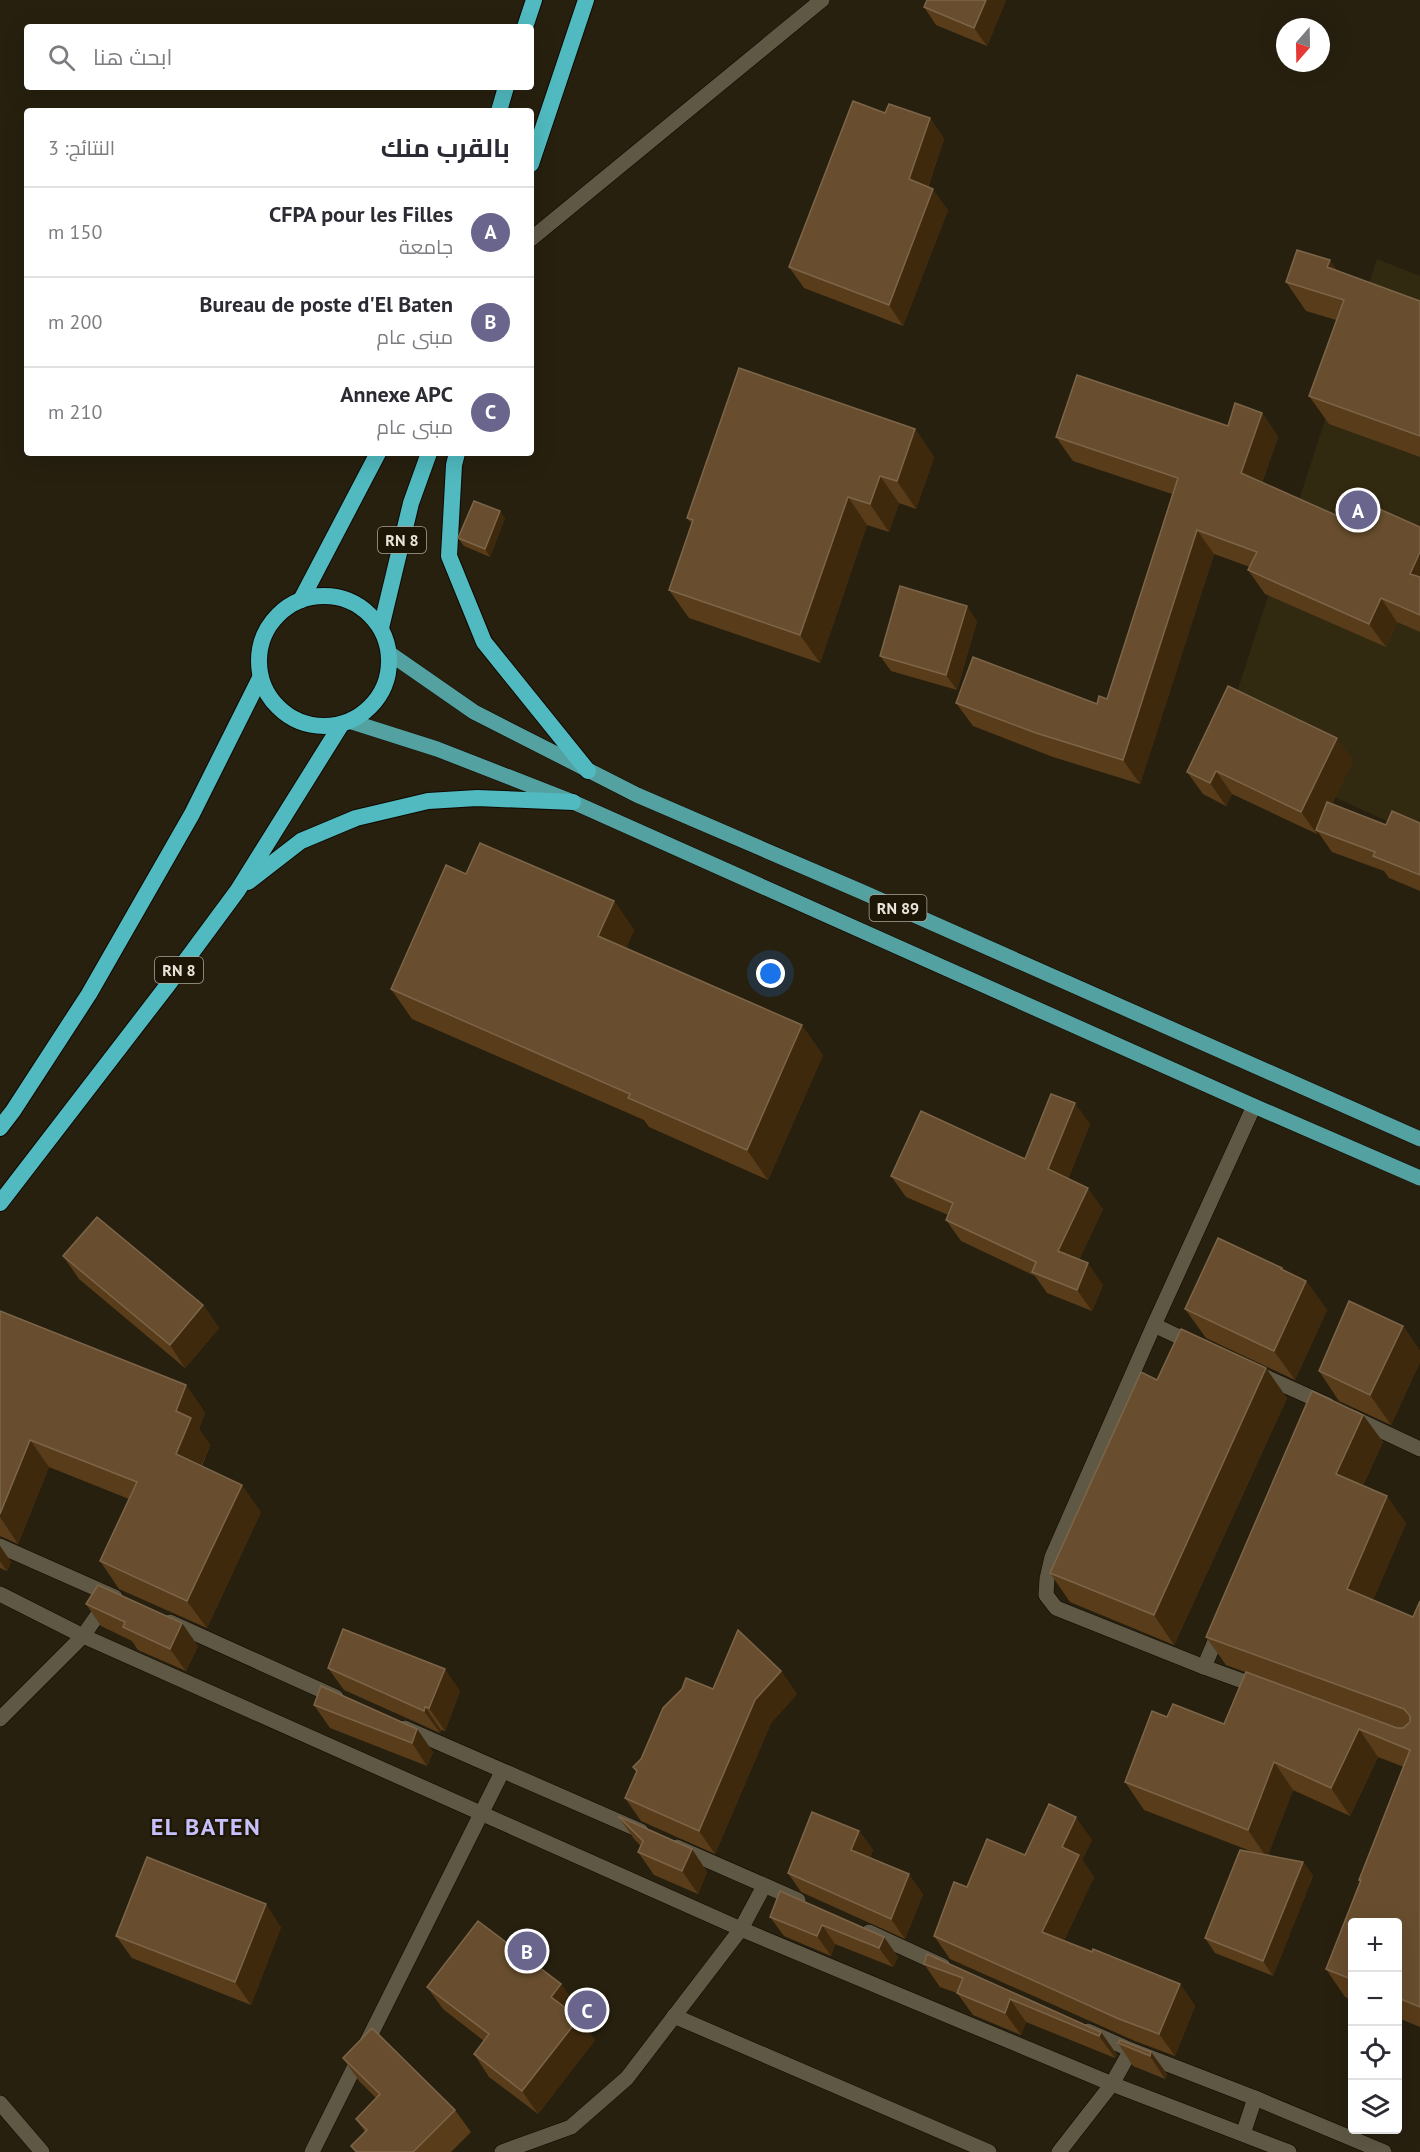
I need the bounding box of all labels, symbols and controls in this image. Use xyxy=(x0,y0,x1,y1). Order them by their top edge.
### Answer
north arrow xyxy=(1276,18,1330,72)
search box xyxy=(24,24,534,90)
icon: search xyxy=(45,41,78,74)
text: ابحث هنا xyxy=(93,43,172,71)
text: بالقرب منك xyxy=(381,131,510,164)
text: النتائج: 3 xyxy=(48,135,115,161)
text: CFPA pour les Filles xyxy=(269,200,453,228)
text: 150 m xyxy=(48,219,102,245)
text: A xyxy=(484,219,497,245)
text: جامعة xyxy=(399,234,453,260)
text: Bureau de poste d'El Baten xyxy=(199,290,453,318)
text: 200 m xyxy=(48,309,102,335)
text: B xyxy=(485,309,496,335)
text: مبنى عام xyxy=(376,324,453,350)
text: Annexe APC xyxy=(340,380,453,408)
text: 210 m xyxy=(48,399,102,425)
text: C xyxy=(485,399,496,425)
text: مبنى عام xyxy=(376,414,453,440)
pin: A xyxy=(1338,488,1378,532)
road number: RN 8 xyxy=(378,527,426,553)
road number: RN 89 xyxy=(870,895,926,921)
road number: RN 8 xyxy=(155,957,203,983)
your location xyxy=(756,959,785,988)
district label: EL BATEN xyxy=(151,1811,261,1842)
map controls xyxy=(1348,1918,1402,2134)
button: + xyxy=(1348,1918,1402,1972)
pin: B xyxy=(508,1928,546,1974)
button: − xyxy=(1348,1972,1402,2026)
pin: C xyxy=(568,1988,606,2032)
button: locate xyxy=(1348,2026,1402,2080)
button: layers xyxy=(1348,2080,1402,2134)

